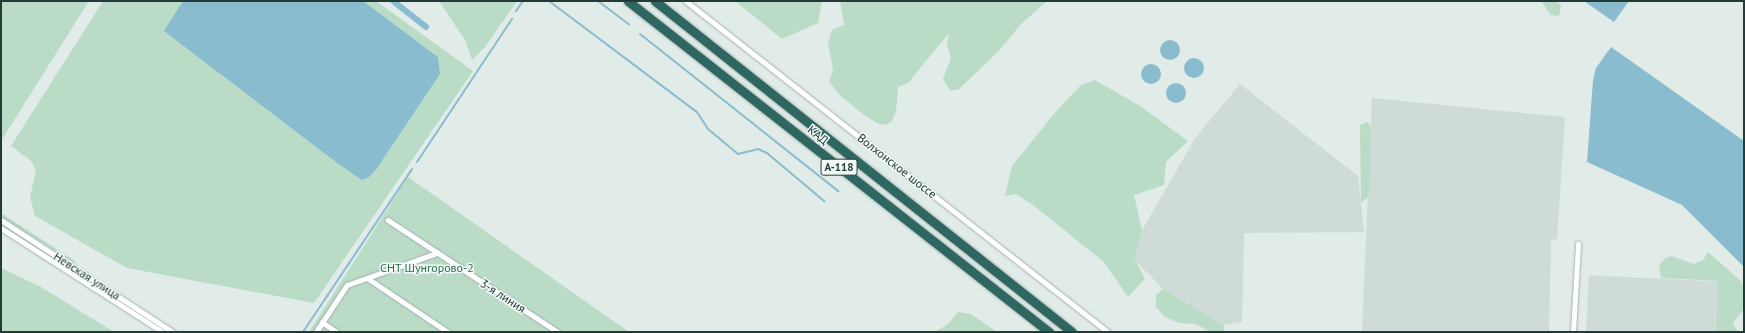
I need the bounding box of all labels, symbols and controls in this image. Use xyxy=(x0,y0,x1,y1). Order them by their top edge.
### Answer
street label: КАД xyxy=(805,122,831,148)
street label: Волхонское шоссе xyxy=(855,131,939,201)
road number: А-118 xyxy=(820,158,858,176)
street label: Невская улица xyxy=(51,249,123,303)
park label: СНТ Шунгорово-2 xyxy=(380,261,474,275)
street label: 3-я линия xyxy=(478,276,528,316)

